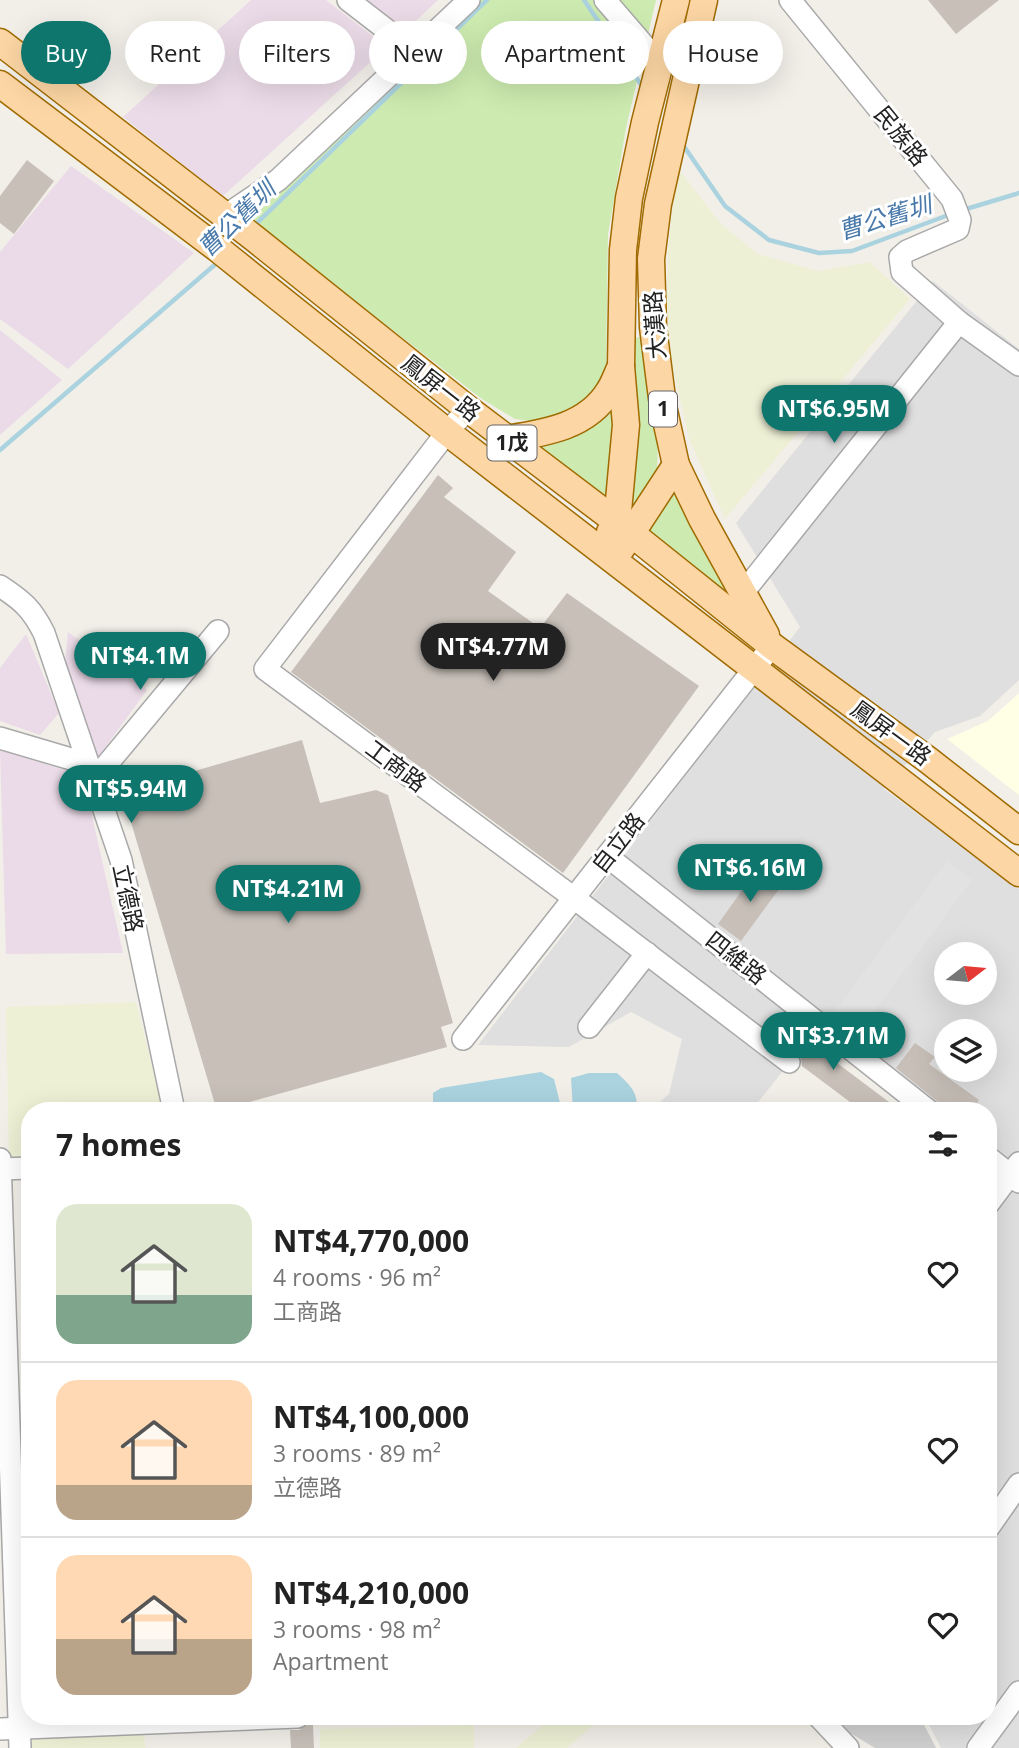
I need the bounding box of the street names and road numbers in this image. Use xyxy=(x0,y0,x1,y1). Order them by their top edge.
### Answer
street label: 民族路 xyxy=(868,98,936,172)
street label: 大漢路 xyxy=(636,290,672,361)
street label: 鳳屏一路 xyxy=(396,346,488,428)
road number: 1 xyxy=(649,392,677,426)
road number: 1戊 xyxy=(488,426,536,460)
street label: 鳳屏一路 xyxy=(845,692,938,772)
street label: 工商路 xyxy=(359,732,434,799)
street label: 自立路 xyxy=(583,805,651,879)
street label: 立德路 xyxy=(106,861,152,935)
street label: 四維路 xyxy=(700,923,774,991)

